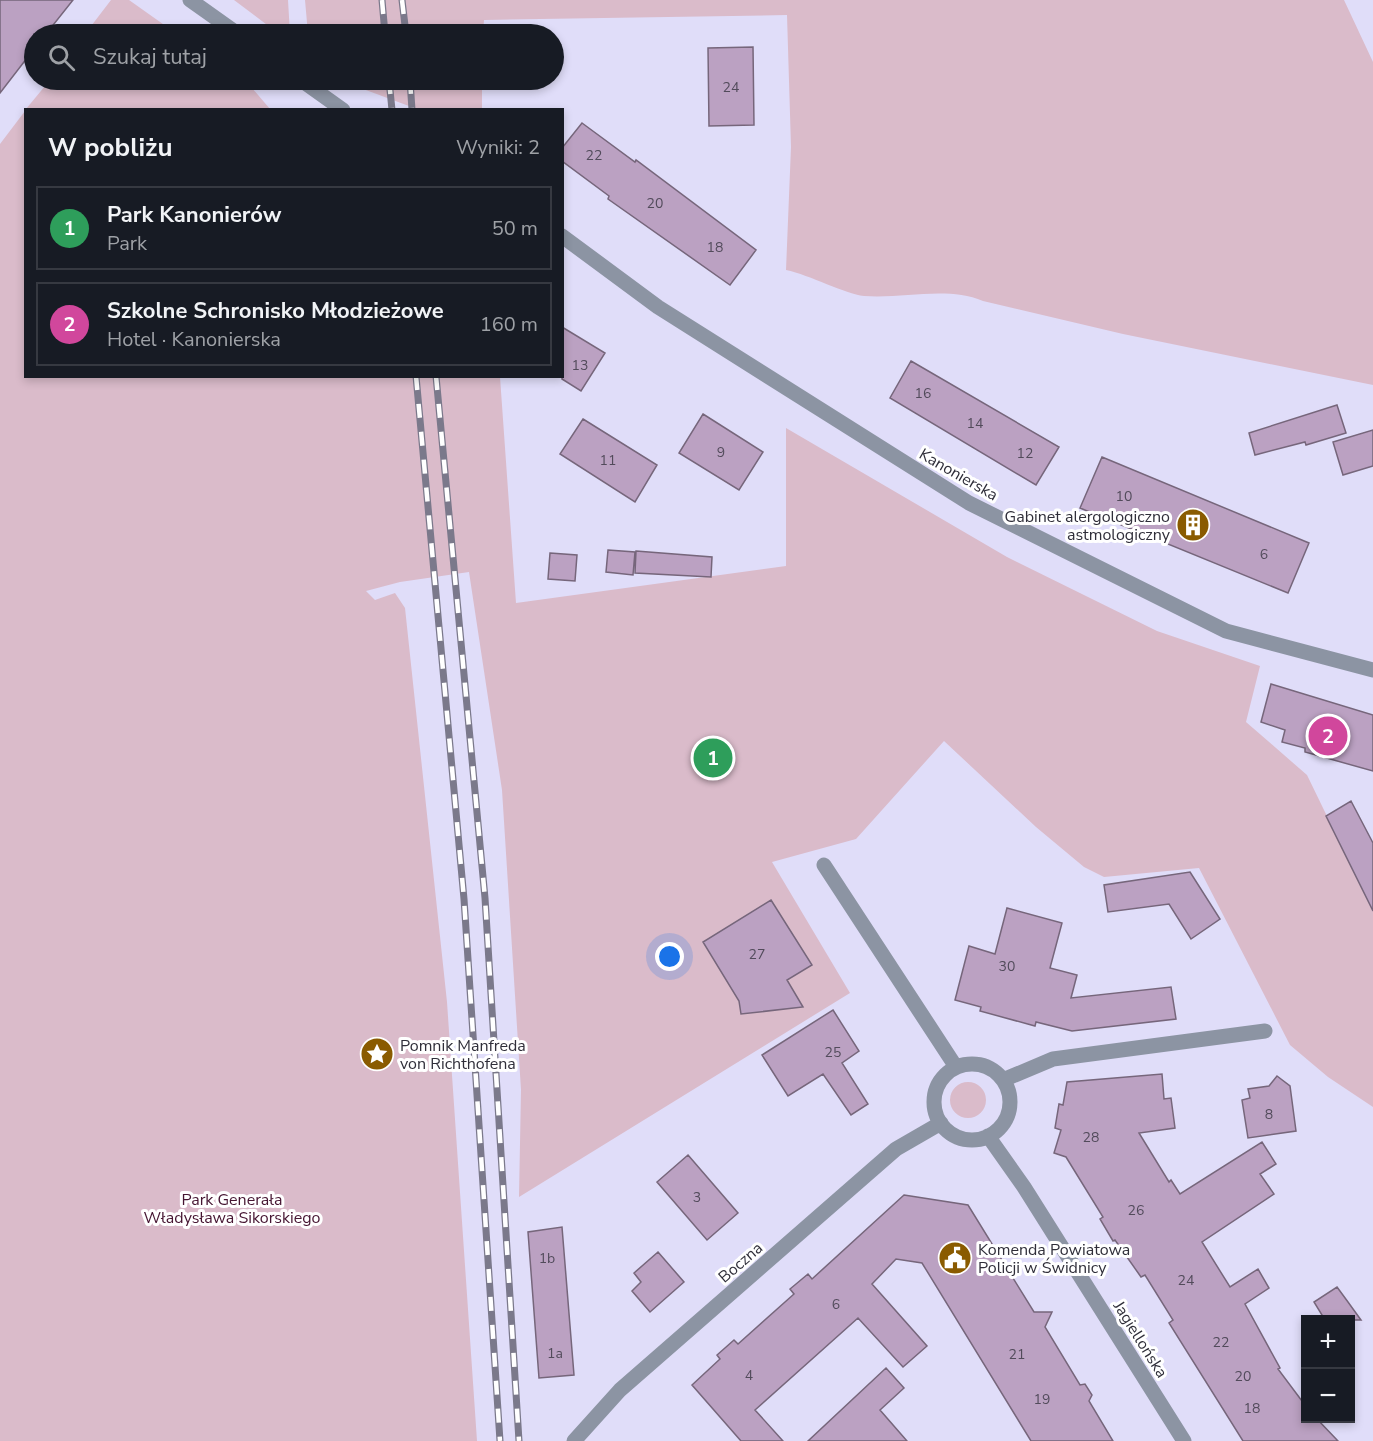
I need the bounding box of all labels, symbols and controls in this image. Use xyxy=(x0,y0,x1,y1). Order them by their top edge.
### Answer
search box xyxy=(24,24,564,90)
icon: search xyxy=(45,41,78,74)
text: Szukaj tutaj xyxy=(93,42,207,72)
house number: 24 xyxy=(723,78,739,97)
text: W pobliżu xyxy=(48,130,172,165)
text: Wyniki: 2 xyxy=(456,134,540,161)
house number: 22 xyxy=(586,146,602,165)
house number: 20 xyxy=(647,194,663,213)
text: Park Kanonierów xyxy=(107,200,281,230)
text: 1 xyxy=(64,215,76,242)
text: 50 m xyxy=(492,215,538,242)
text: Park xyxy=(107,230,147,257)
house number: 18 xyxy=(707,238,723,257)
text: Szkolne Schronisko Młodzieżowe xyxy=(107,296,444,326)
text: 2 xyxy=(64,311,76,338)
text: 160 m xyxy=(480,311,538,338)
text: Hotel · Kanonierska xyxy=(107,326,281,353)
house number: 13 xyxy=(572,356,588,375)
house number: 16 xyxy=(915,384,931,403)
house number: 14 xyxy=(967,414,983,433)
house number: 9 xyxy=(717,443,725,462)
street label: Kanonierska xyxy=(915,443,1002,506)
house number: 12 xyxy=(1017,444,1033,463)
house number: 11 xyxy=(600,451,616,470)
house number: 10 xyxy=(1116,487,1132,506)
place label: Gabinet alergologiczno astmologiczny xyxy=(1005,506,1171,546)
building icon: Gabinet alergologiczno astmologiczny xyxy=(1175,507,1211,543)
house number: 6 xyxy=(1260,545,1268,564)
pin: 2 xyxy=(1308,714,1348,758)
pin: 1 xyxy=(694,736,732,780)
your location xyxy=(655,942,684,971)
house number: 27 xyxy=(749,945,765,964)
house number: 30 xyxy=(999,957,1015,976)
place label: Pomnik Manfreda von Richthofena xyxy=(400,1035,526,1075)
place icon: Pomnik Manfreda von Richthofena xyxy=(359,1036,395,1072)
house number: 25 xyxy=(825,1043,841,1062)
house number: 8 xyxy=(1265,1105,1273,1124)
house number: 28 xyxy=(1083,1128,1099,1147)
house number: 3 xyxy=(693,1188,701,1207)
park label: Park Generała Władysława Sikorskiego xyxy=(143,1189,321,1229)
house number: 26 xyxy=(1128,1201,1144,1220)
street label: Boczna xyxy=(714,1237,768,1288)
place label: Komenda Powiatowa Policji w Świdnicy xyxy=(978,1239,1130,1279)
public building icon: Komenda Powiatowa Policji w Świdnicy xyxy=(937,1240,973,1276)
house number: 1b xyxy=(539,1249,555,1268)
house number: 24 xyxy=(1178,1271,1194,1290)
house number: 6 xyxy=(832,1295,840,1314)
street label: Jagiellońska xyxy=(1107,1296,1172,1382)
map controls xyxy=(1301,1315,1355,1423)
button: + xyxy=(1301,1315,1355,1369)
house number: 22 xyxy=(1213,1333,1229,1352)
house number: 1a xyxy=(547,1344,563,1363)
house number: 21 xyxy=(1009,1345,1025,1364)
house number: 4 xyxy=(745,1366,753,1385)
house number: 20 xyxy=(1235,1367,1251,1386)
button: − xyxy=(1301,1369,1355,1423)
house number: 19 xyxy=(1034,1390,1050,1409)
house number: 18 xyxy=(1244,1399,1260,1418)

